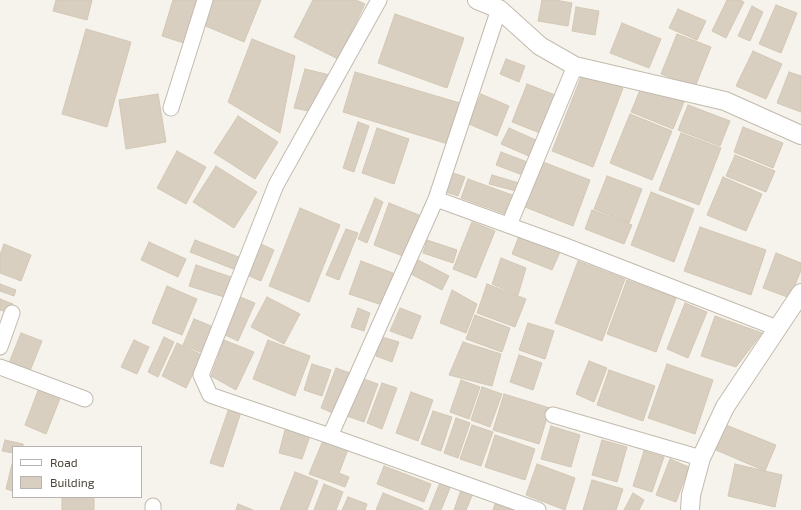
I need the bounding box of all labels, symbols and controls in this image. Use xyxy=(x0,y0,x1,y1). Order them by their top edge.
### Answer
legend xyxy=(12,446,142,498)
text: Road xyxy=(50,455,78,469)
text: Building xyxy=(50,475,94,489)

